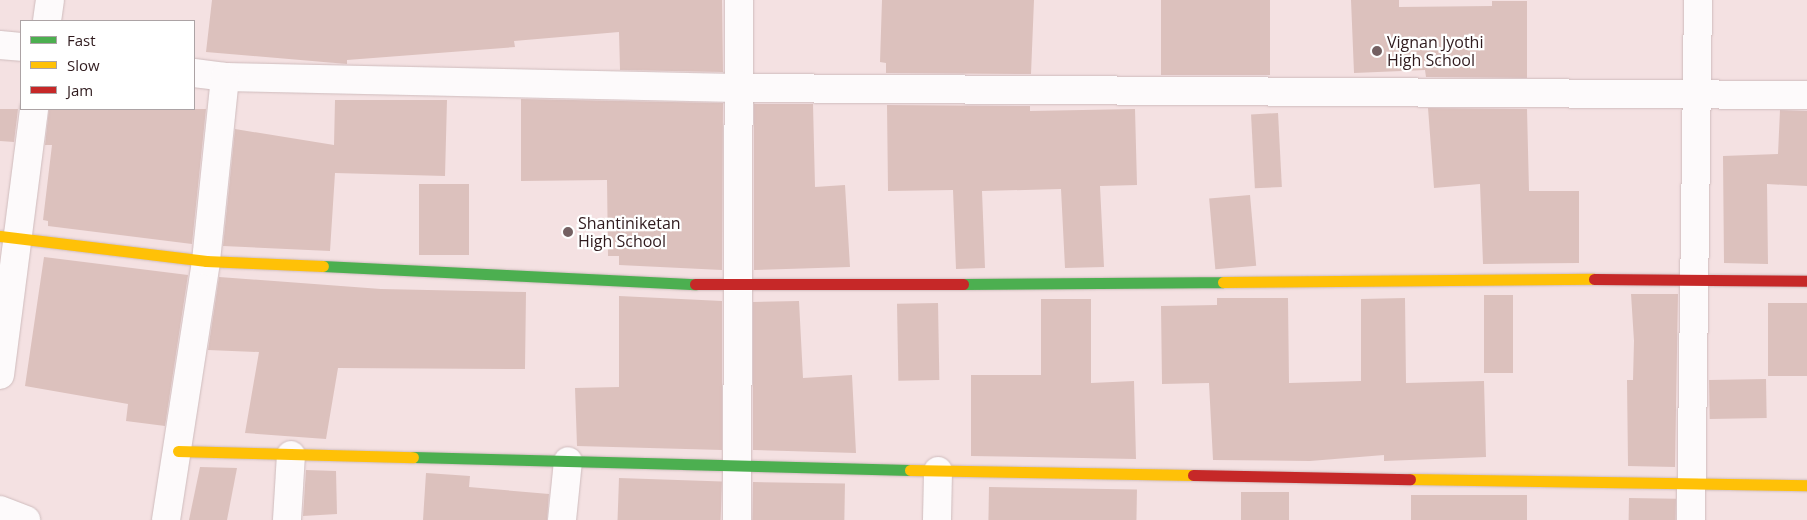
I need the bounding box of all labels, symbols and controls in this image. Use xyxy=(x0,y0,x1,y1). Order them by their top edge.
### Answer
legend xyxy=(20,20,195,110)
text: Fast xyxy=(67,30,96,50)
place label: Vignan Jyothi High School xyxy=(1387,32,1483,70)
marker: Vignan Jyothi High School xyxy=(1371,45,1383,57)
text: Slow xyxy=(67,55,100,75)
text: Jam xyxy=(67,80,93,100)
place label: Shantiniketan High School xyxy=(578,213,681,251)
marker: Shantiniketan High School xyxy=(562,226,574,238)

